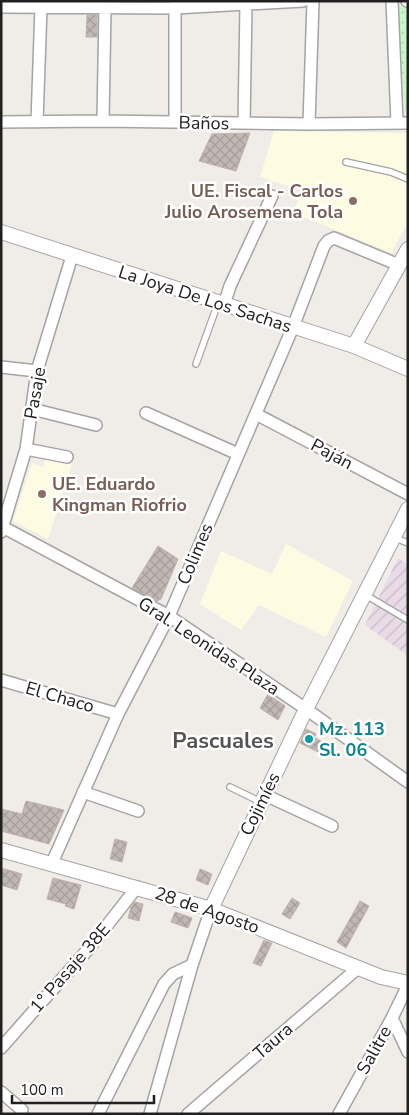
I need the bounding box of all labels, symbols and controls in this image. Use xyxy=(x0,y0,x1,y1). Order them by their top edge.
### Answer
street label: Baños xyxy=(178,111,230,135)
place label: UE. Fiscal - Carlos Julio Arosemena Tola xyxy=(164,179,343,224)
marker: UE. Fiscal - Carlos Julio Arosemena Tola xyxy=(347,195,359,207)
street label: La Joya De Los Sachas xyxy=(115,260,295,338)
street label: Pasaje xyxy=(19,365,51,421)
street label: Paján xyxy=(307,433,357,475)
place label: UE. Eduardo Kingman Riofrio xyxy=(52,472,187,517)
marker: UE. Eduardo Kingman Riofrio xyxy=(36,488,48,500)
street label: Colimes xyxy=(171,520,219,588)
street label: Gral. Leonidas Plaza xyxy=(134,591,284,701)
street label: El Chaco xyxy=(23,676,97,718)
place label: Mz. 113 Sl. 06 xyxy=(319,717,385,762)
district label: Pascuales xyxy=(172,726,274,756)
marker: Mz. 113 Sl. 06 xyxy=(303,733,315,745)
street label: Cojimíes xyxy=(234,768,286,840)
street label: 28 de Agosto xyxy=(151,881,263,939)
street label: 1° Pasaje 38E xyxy=(24,918,116,1018)
street label: Taura xyxy=(248,1017,298,1065)
street label: Salitre xyxy=(351,1021,397,1079)
scale bar xyxy=(12,1072,155,1104)
text: 100 m xyxy=(20,1080,64,1100)

